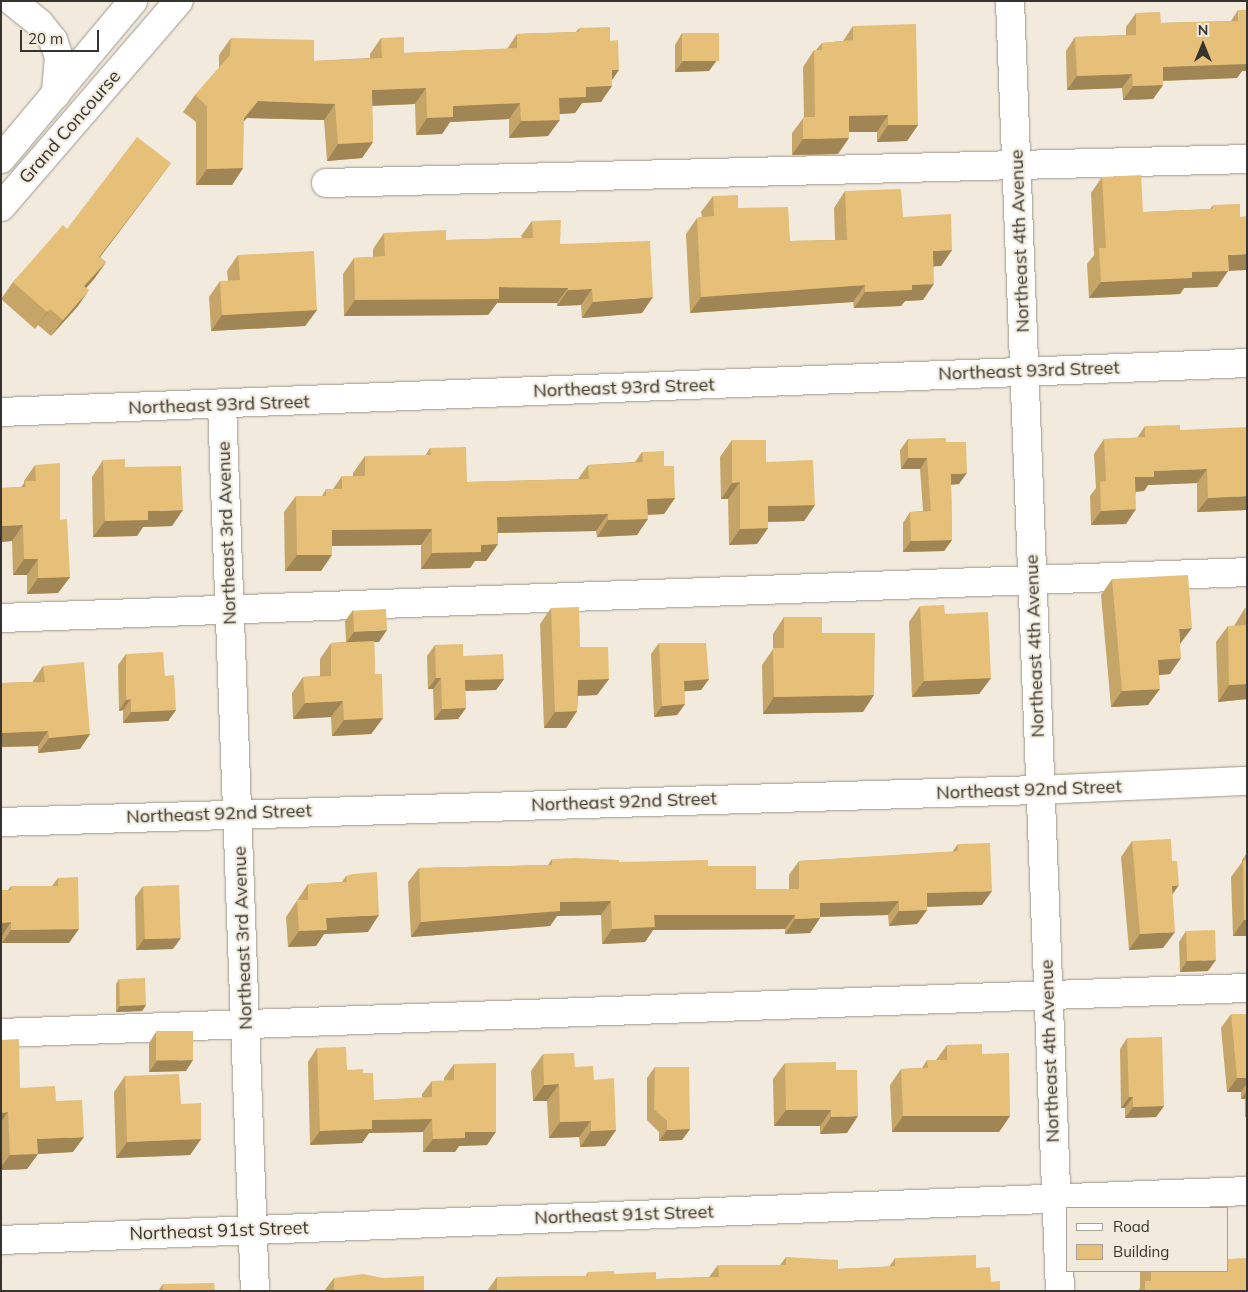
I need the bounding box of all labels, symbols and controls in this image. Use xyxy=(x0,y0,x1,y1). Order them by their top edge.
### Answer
scale bar xyxy=(22,20,101,52)
north arrow xyxy=(1178,20,1228,70)
text: N xyxy=(1198,21,1208,39)
text: 20 m xyxy=(28,29,63,48)
street label: Grand Concourse xyxy=(15,66,125,188)
street label: Northeast 4th Avenue xyxy=(1006,149,1034,333)
street label: Northeast 93rd Street xyxy=(938,357,1120,385)
street label: Northeast 93rd Street xyxy=(533,374,715,402)
street label: Northeast 93rd Street xyxy=(128,391,310,419)
street label: Northeast 3rd Avenue xyxy=(213,441,241,625)
street label: Northeast 4th Avenue xyxy=(1021,554,1049,738)
street label: Northeast 92nd Street xyxy=(936,776,1122,804)
street label: Northeast 92nd Street xyxy=(531,788,717,816)
street label: Northeast 92nd Street xyxy=(126,800,312,828)
street label: Northeast 3rd Avenue xyxy=(229,846,257,1030)
street label: Northeast 4th Avenue xyxy=(1036,959,1064,1143)
street label: Northeast 91st Street xyxy=(534,1201,714,1229)
legend xyxy=(1066,1207,1228,1272)
street label: Northeast 91st Street xyxy=(129,1217,309,1245)
text: Road xyxy=(1113,1217,1150,1236)
text: Building xyxy=(1113,1242,1169,1261)

